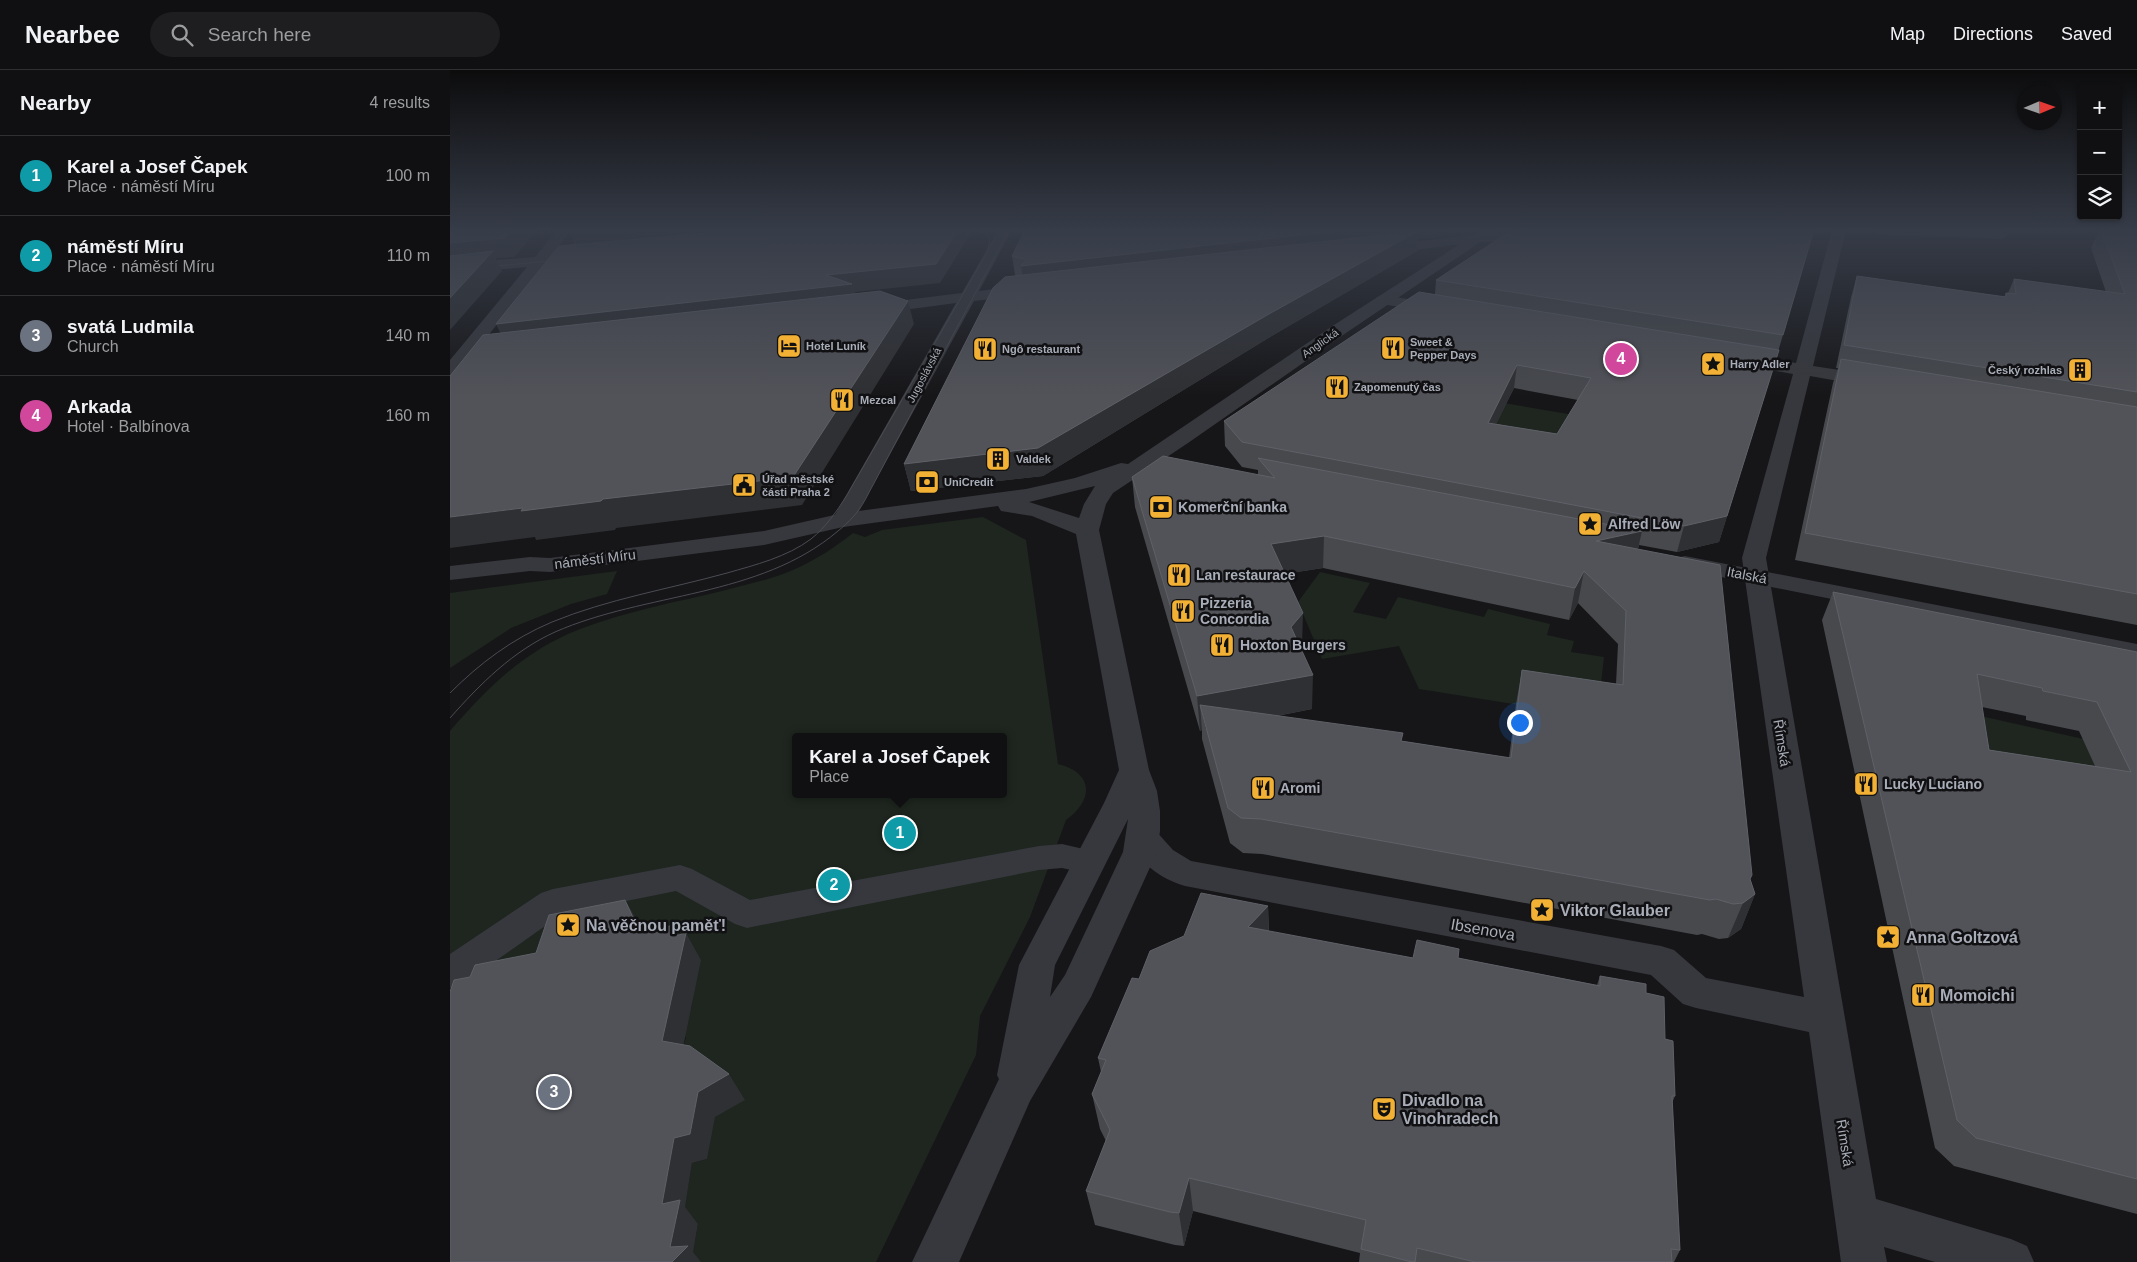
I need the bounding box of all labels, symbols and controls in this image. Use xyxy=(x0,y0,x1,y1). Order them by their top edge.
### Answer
search box xyxy=(150,12,500,57)
text: Nearbee xyxy=(25,21,120,48)
icon: search xyxy=(168,21,196,49)
text: Search here xyxy=(208,24,311,45)
text: Map xyxy=(1890,24,1925,44)
text: Directions xyxy=(1953,24,2033,44)
text: Saved xyxy=(2061,24,2112,44)
north arrow xyxy=(2017,85,2062,130)
map controls xyxy=(2077,85,2122,220)
button: + xyxy=(2077,85,2122,130)
text: Nearby xyxy=(20,91,91,114)
text: 4 results xyxy=(370,94,430,111)
button: − xyxy=(2077,130,2122,175)
text: Karel a Josef Čapek xyxy=(67,156,248,177)
text: 1 xyxy=(32,167,40,184)
text: 100 m xyxy=(386,167,430,184)
button: layers xyxy=(2077,175,2122,220)
text: Place · náměstí Míru xyxy=(67,178,215,195)
text: náměstí Míru xyxy=(67,236,184,257)
text: 2 xyxy=(32,247,40,264)
text: 110 m xyxy=(387,247,430,264)
text: Place · náměstí Míru xyxy=(67,258,215,275)
text: svatá Ludmila xyxy=(67,316,194,337)
street label: Anglická xyxy=(1300,326,1341,360)
text: 3 xyxy=(32,327,40,344)
text: 140 m xyxy=(386,327,430,344)
hotel icon: Hotel Luník xyxy=(776,333,802,359)
restaurant icon: Sweet & Pepper Days xyxy=(1380,335,1406,361)
restaurant icon: Ngô restaurant xyxy=(972,336,998,362)
place label: Sweet & Pepper Days xyxy=(1410,336,1477,361)
text: Church xyxy=(67,338,119,355)
place label: Hotel Luník xyxy=(806,340,867,352)
pin: 4 xyxy=(1605,340,1637,378)
place label: Ngô restaurant xyxy=(1002,343,1081,355)
street label: Jugoslávská xyxy=(904,345,944,405)
place icon: Harry Adler xyxy=(1700,351,1726,377)
building icon: Český rozhlas xyxy=(2067,357,2093,383)
place label: Harry Adler xyxy=(1730,358,1790,370)
place label: Český rozhlas xyxy=(1988,364,2062,376)
restaurant icon: Zapomenutý čas xyxy=(1324,374,1350,400)
place label: Zapomenutý čas xyxy=(1354,381,1441,393)
restaurant icon: Mezcal xyxy=(829,387,855,413)
place label: Mezcal xyxy=(860,394,896,406)
text: Arkada xyxy=(67,396,131,417)
text: 4 xyxy=(32,407,40,424)
text: 160 m xyxy=(386,407,430,424)
text: Hotel · Balbínova xyxy=(67,418,190,435)
building icon: Valdek xyxy=(985,446,1011,472)
place label: Valdek xyxy=(1016,453,1052,465)
bank icon: UniCredit xyxy=(914,469,940,495)
public building icon: Úřad městské části Praha 2 xyxy=(731,472,757,498)
place label: Úřad městské části Praha 2 xyxy=(762,473,834,498)
place label: UniCredit xyxy=(944,476,994,488)
bank icon: Komerční banka xyxy=(1148,494,1174,520)
place label: Komerční banka xyxy=(1178,499,1287,515)
place icon: Alfred Löw xyxy=(1577,511,1603,537)
place label: Alfred Löw xyxy=(1608,516,1680,532)
street label: náměstí Míru xyxy=(553,546,637,572)
restaurant icon: Lan restaurace xyxy=(1166,562,1192,588)
street label: Italská xyxy=(1726,563,1769,587)
place label: Lan restaurace xyxy=(1196,567,1296,583)
place label: Pizzeria Concordia xyxy=(1200,595,1269,627)
restaurant icon: Pizzeria Concordia xyxy=(1170,598,1196,624)
restaurant icon: Hoxton Burgers xyxy=(1209,632,1235,658)
place label: Hoxton Burgers xyxy=(1240,637,1346,653)
your location xyxy=(1507,710,1533,736)
street label: Římská xyxy=(1770,718,1794,768)
popup xyxy=(792,733,1007,798)
text: Karel a Josef Čapek xyxy=(809,746,990,767)
text: Place xyxy=(809,768,849,785)
restaurant icon: Lucky Luciano xyxy=(1853,771,1879,797)
restaurant icon: Aromi xyxy=(1250,775,1276,801)
place label: Lucky Luciano xyxy=(1884,776,1982,792)
place label: Aromi xyxy=(1280,780,1320,796)
pin: 1 xyxy=(884,814,916,852)
pin: 2 xyxy=(818,866,850,904)
place icon: Viktor Glauber xyxy=(1529,897,1555,923)
place label: Viktor Glauber xyxy=(1560,902,1670,919)
place icon: Na věčnou paměť! xyxy=(555,912,581,938)
street label: Ibsenova xyxy=(1449,915,1516,944)
place label: Na věčnou paměť! xyxy=(586,917,726,934)
place icon: Anna Goltzová xyxy=(1875,924,1901,950)
place label: Anna Goltzová xyxy=(1906,929,2018,946)
restaurant icon: Momoichi xyxy=(1910,982,1936,1008)
place label: Momoichi xyxy=(1940,987,2015,1004)
pin: 3 xyxy=(538,1073,570,1111)
place label: Divadlo na Vinohradech xyxy=(1402,1092,1499,1127)
theatre icon: Divadlo na Vinohradech xyxy=(1371,1096,1397,1122)
street label: Římská xyxy=(1833,1118,1857,1168)

